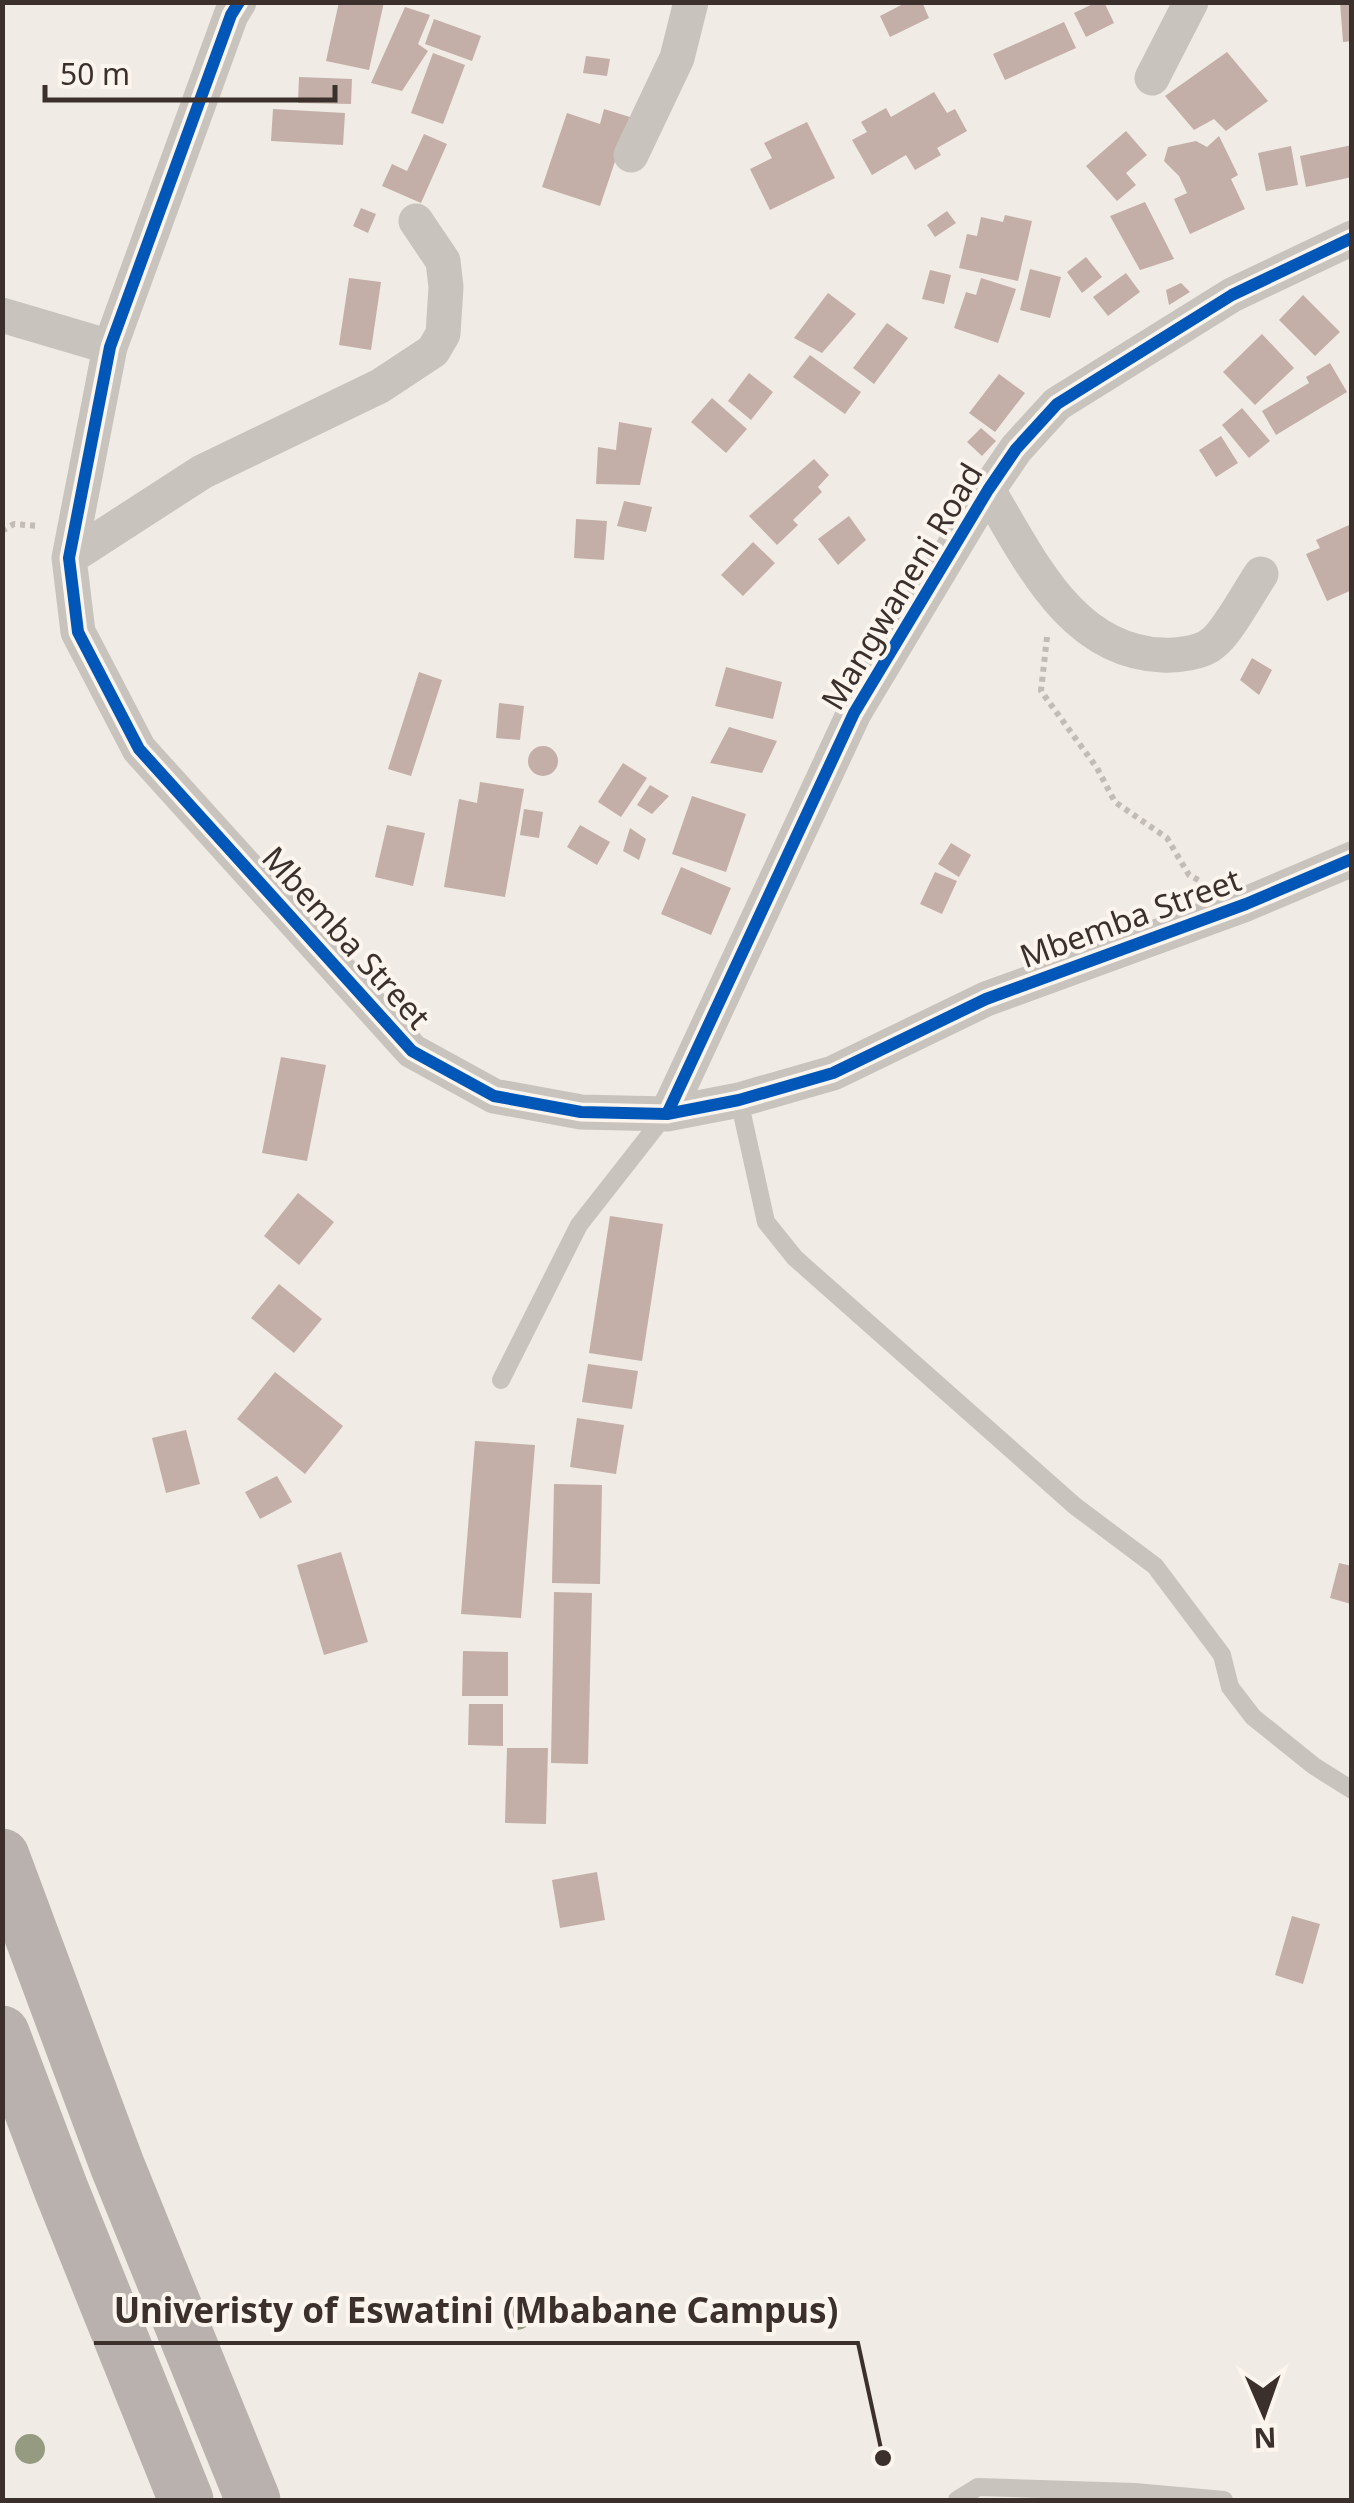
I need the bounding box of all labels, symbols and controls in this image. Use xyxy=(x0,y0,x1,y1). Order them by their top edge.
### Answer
scale bar xyxy=(45,40,335,102)
text: 50 m xyxy=(60,53,130,94)
street label: Mangwaneni Road xyxy=(810,455,992,717)
street label: Mbemba Street xyxy=(253,836,441,1038)
street label: Mbemba Street xyxy=(1014,857,1246,977)
callout: Univeristy of Eswatini (Mbabane Campus) xyxy=(94,2278,858,2343)
text: Univeristy of Eswatini (Mbabane Campus) xyxy=(114,2286,838,2333)
north arrow xyxy=(1214,2363,1314,2463)
text: N xyxy=(1253,2420,1277,2458)

